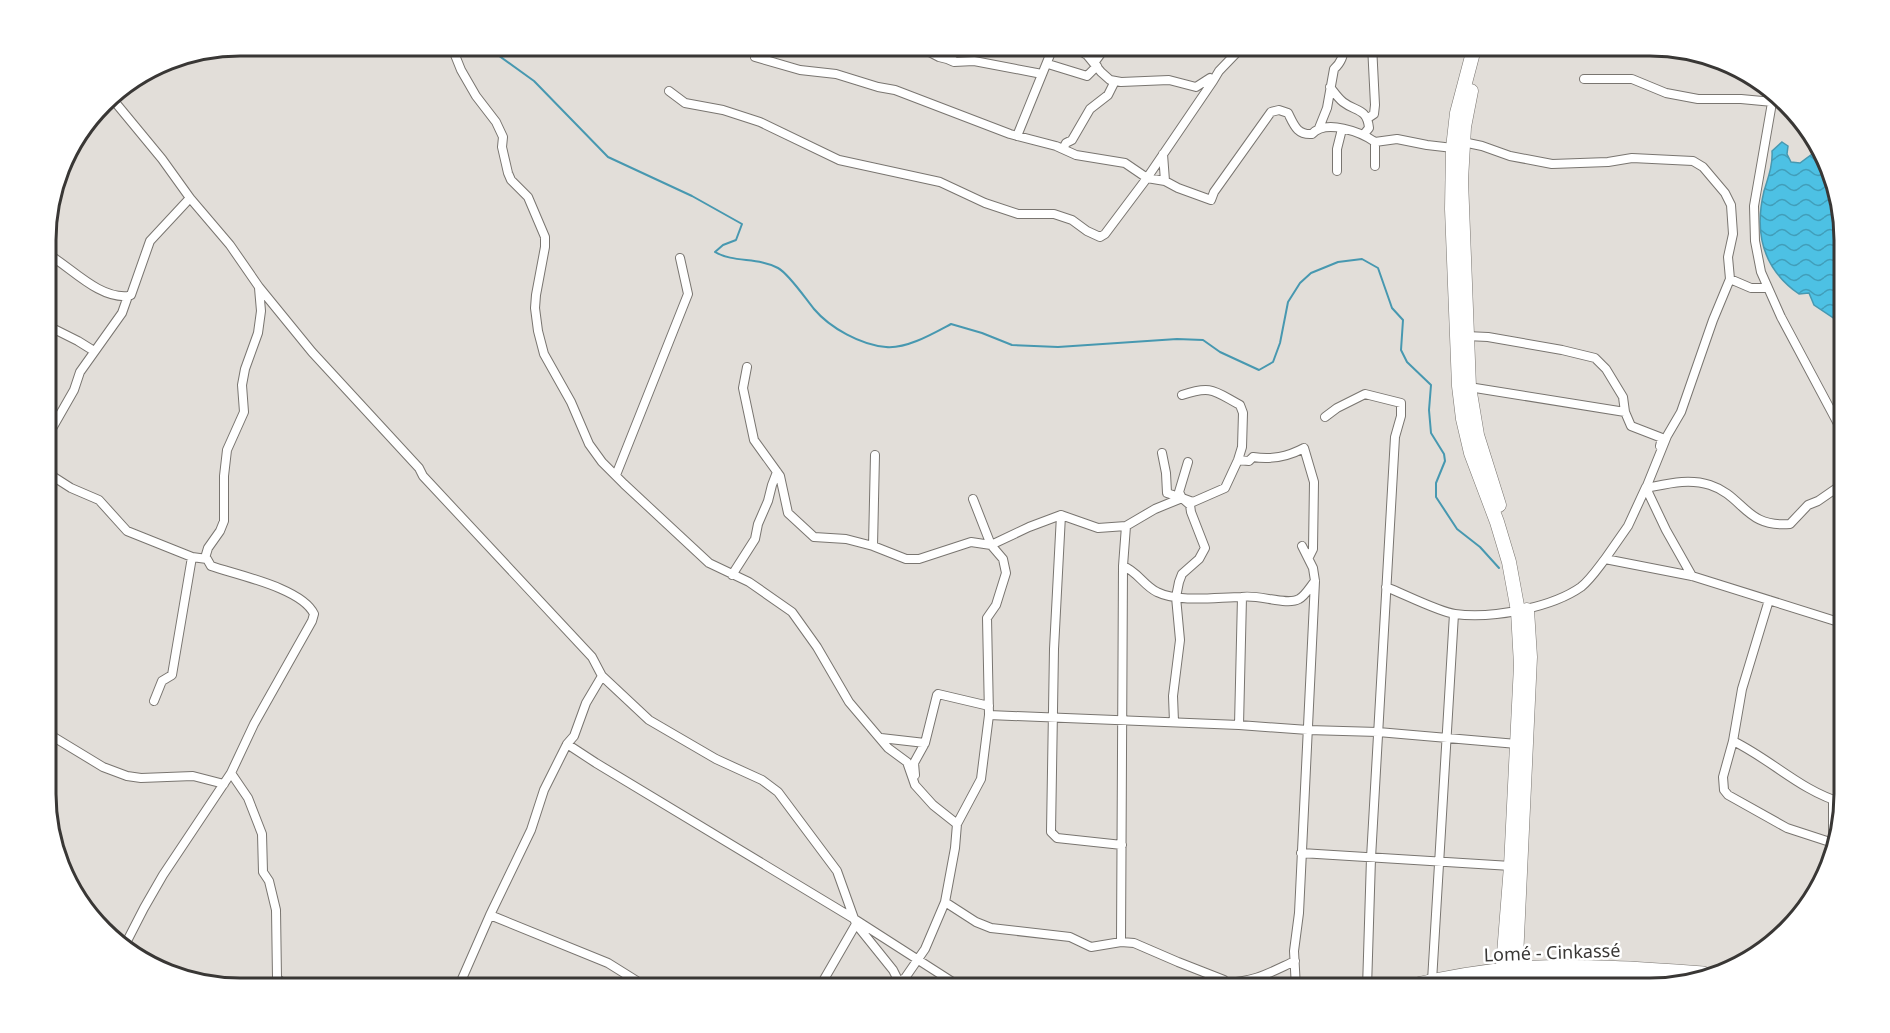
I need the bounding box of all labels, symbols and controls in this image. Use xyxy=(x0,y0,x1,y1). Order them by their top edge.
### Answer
street label: Lomé - Cinkassé xyxy=(1483,938,1621,966)

